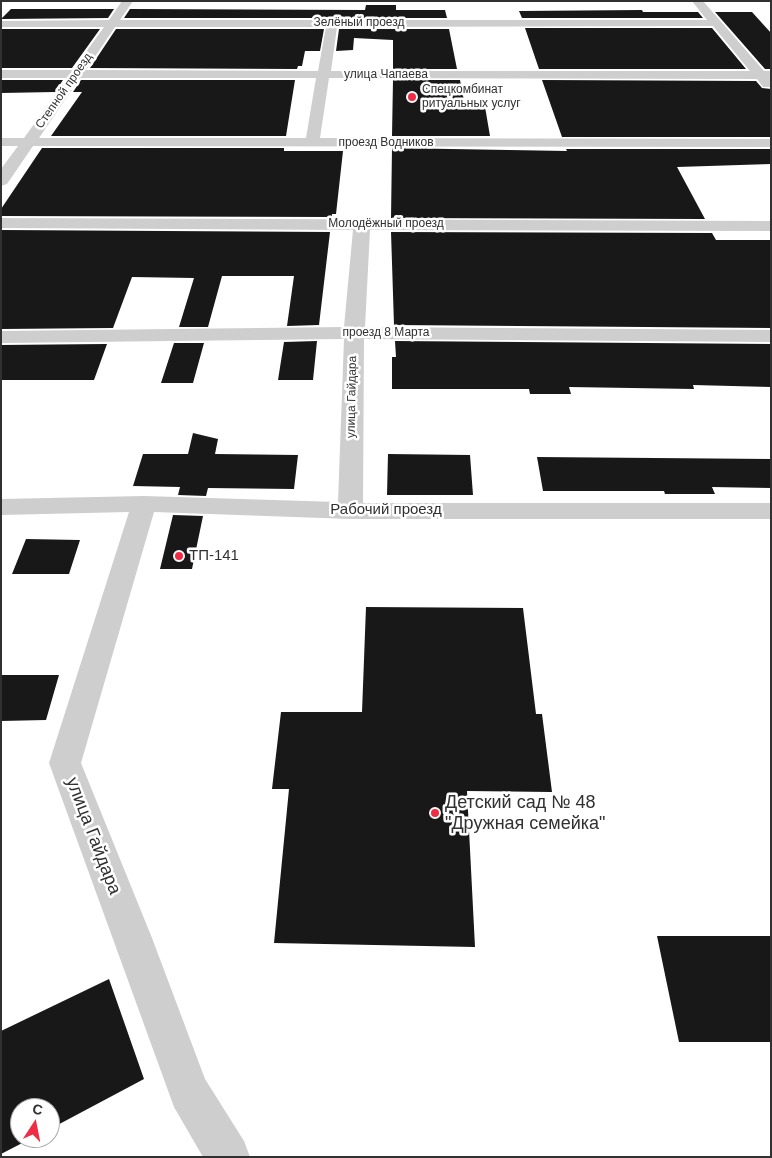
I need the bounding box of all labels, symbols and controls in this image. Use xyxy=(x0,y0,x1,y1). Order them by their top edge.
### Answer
street label: Зелёный проезд xyxy=(314,16,404,30)
street label: Степной проезд xyxy=(33,50,95,132)
street label: улица Чапаева xyxy=(344,68,428,82)
place label: Спецкомбинат ритуальных услуг xyxy=(422,83,521,111)
marker: Спецкомбинат ритуальных услуг xyxy=(406,91,418,103)
street label: проезд Водников xyxy=(338,136,434,150)
street label: Молодёжный проезд xyxy=(328,217,444,231)
street label: проезд 8 Марта xyxy=(342,326,430,340)
street label: улица Гайдара xyxy=(344,356,360,438)
street label: Рабочий проезд xyxy=(330,501,442,519)
place label: ТП-141 xyxy=(189,547,239,565)
marker: ТП-141 xyxy=(173,550,185,562)
street label: улица Гайдара xyxy=(61,774,125,898)
place label: Детский сад № 48 "Дружная семейка" xyxy=(445,792,605,834)
marker: Детский сад № 48 "Дружная семейка" xyxy=(429,807,441,819)
north arrow xyxy=(10,1098,60,1148)
text: С xyxy=(31,1100,44,1118)

